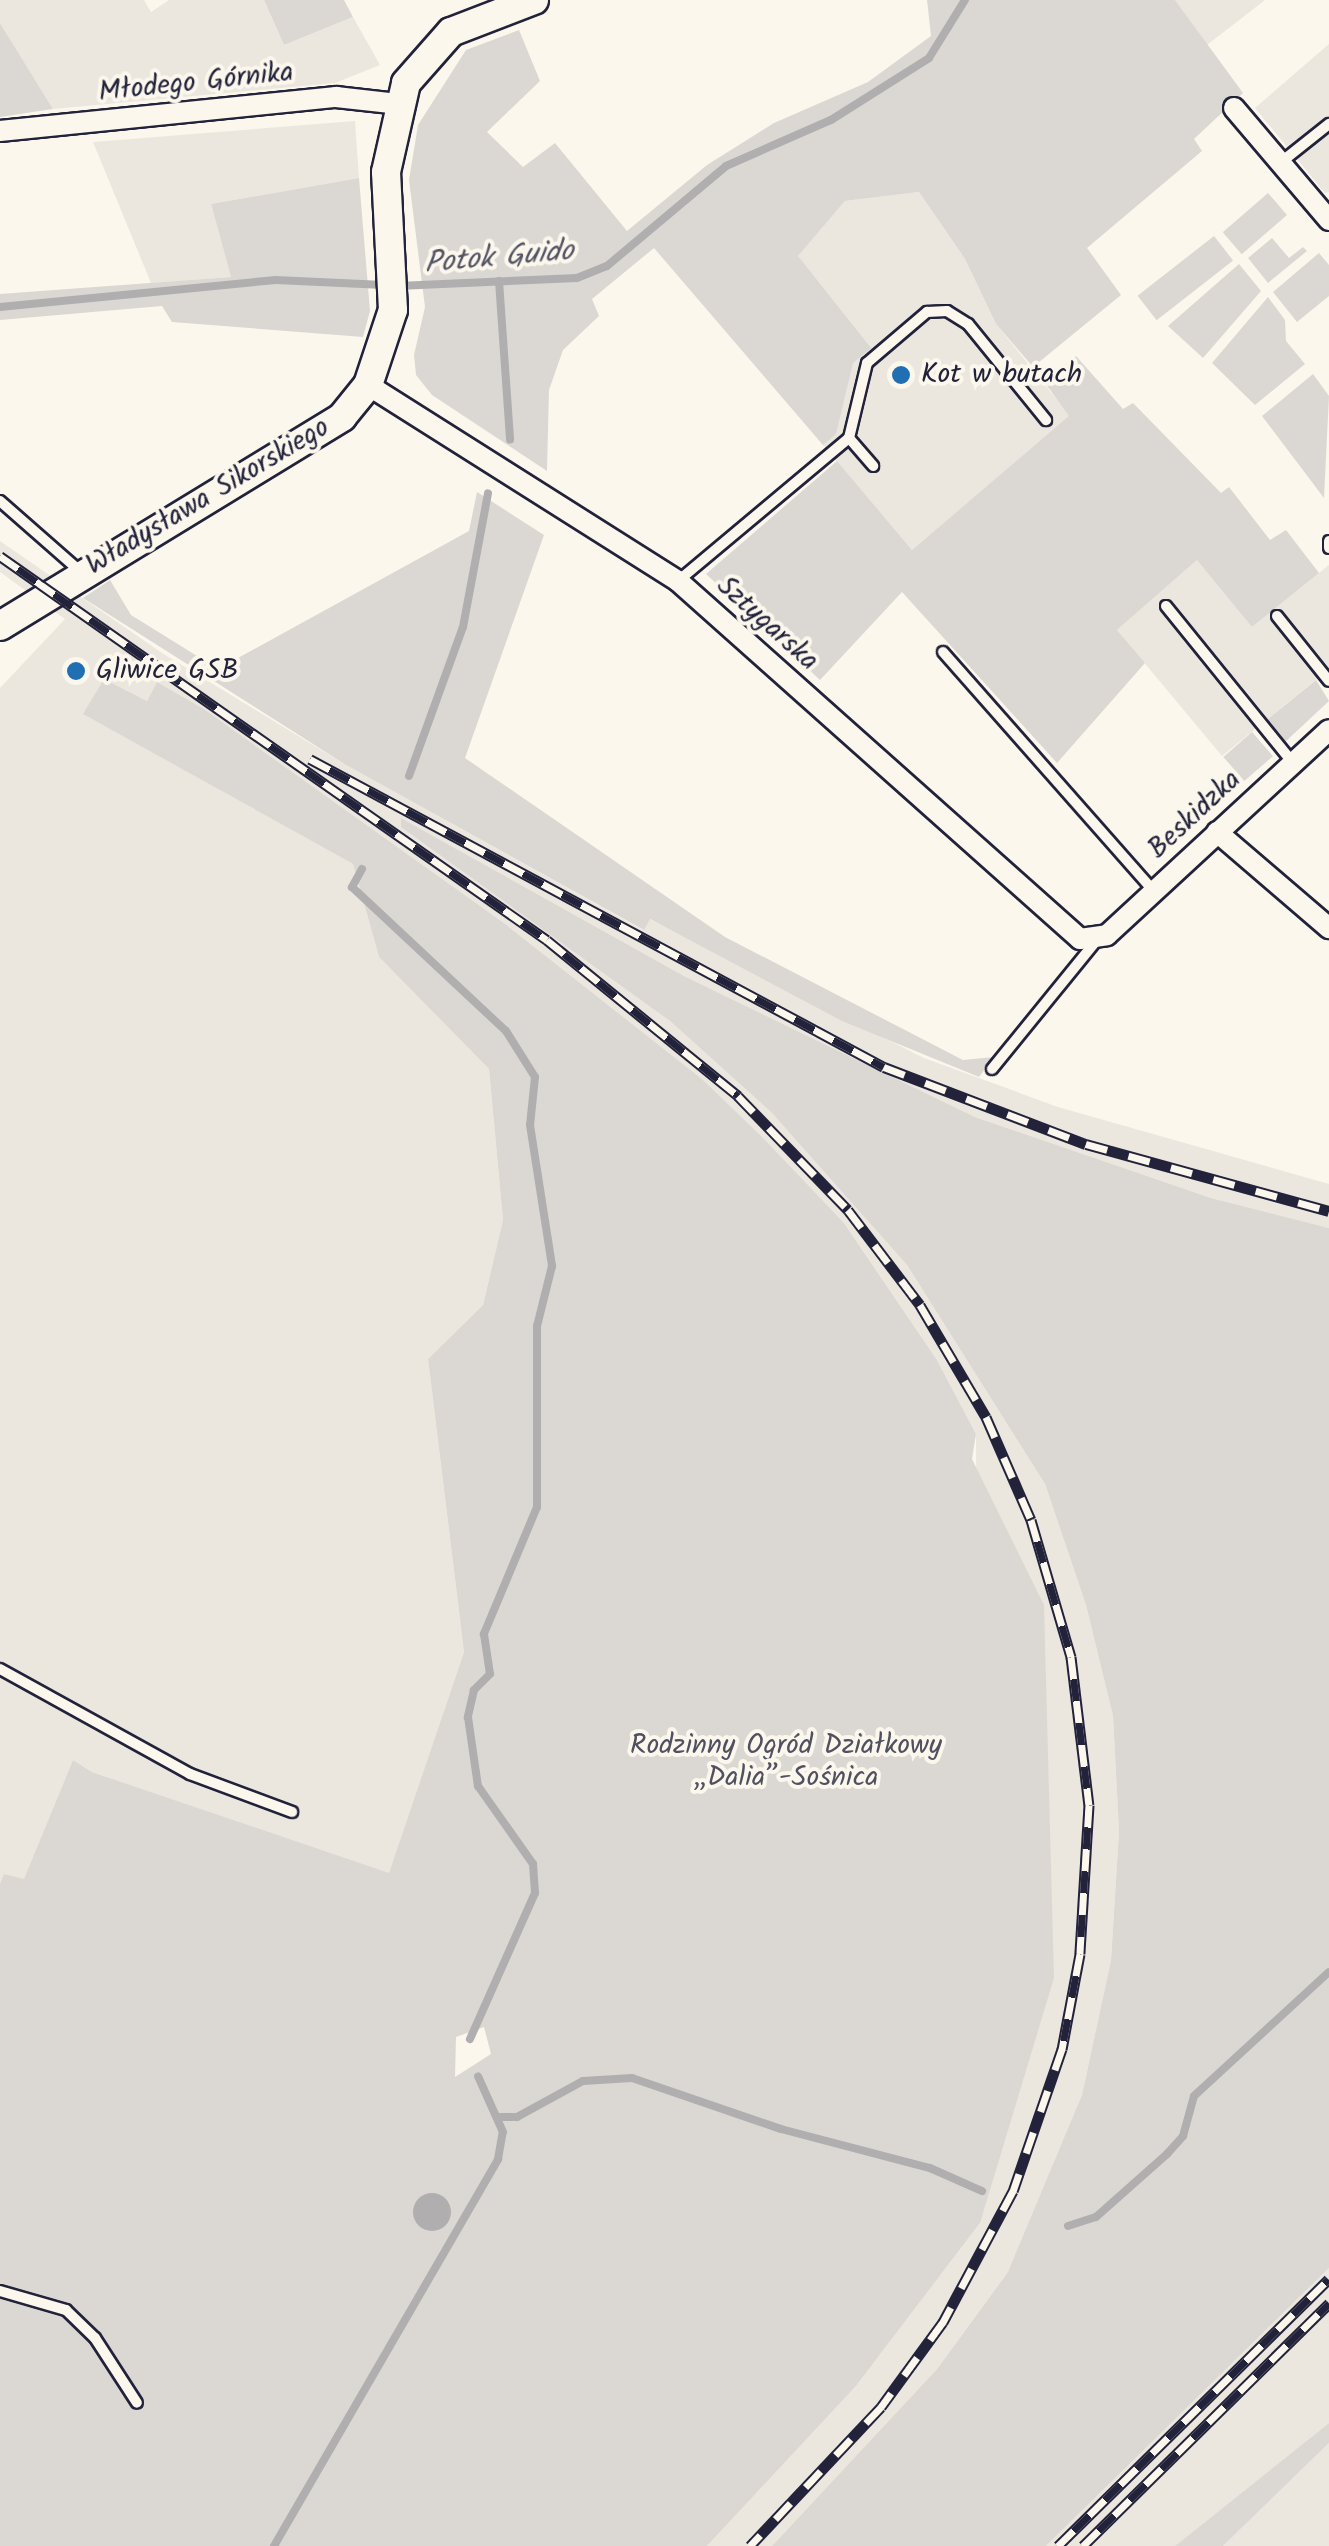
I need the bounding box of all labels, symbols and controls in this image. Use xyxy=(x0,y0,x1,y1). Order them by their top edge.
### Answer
street label: Młodego Górnika xyxy=(97,56,295,110)
water label: Potok Guido xyxy=(423,234,575,282)
place label: Kot w butach xyxy=(921,358,1082,392)
marker: Kot w butach xyxy=(890,364,912,386)
street label: Władysława Sikorskiego xyxy=(80,411,336,583)
street label: Sztygarska xyxy=(709,570,825,678)
place label: Gliwice GSB xyxy=(96,654,238,688)
marker: Gliwice GSB xyxy=(65,660,87,682)
street label: Beskidzka xyxy=(1142,764,1248,866)
park label: Rodzinny Ogród Działkowy „Dalia”-Sośnica xyxy=(630,1729,942,1795)

